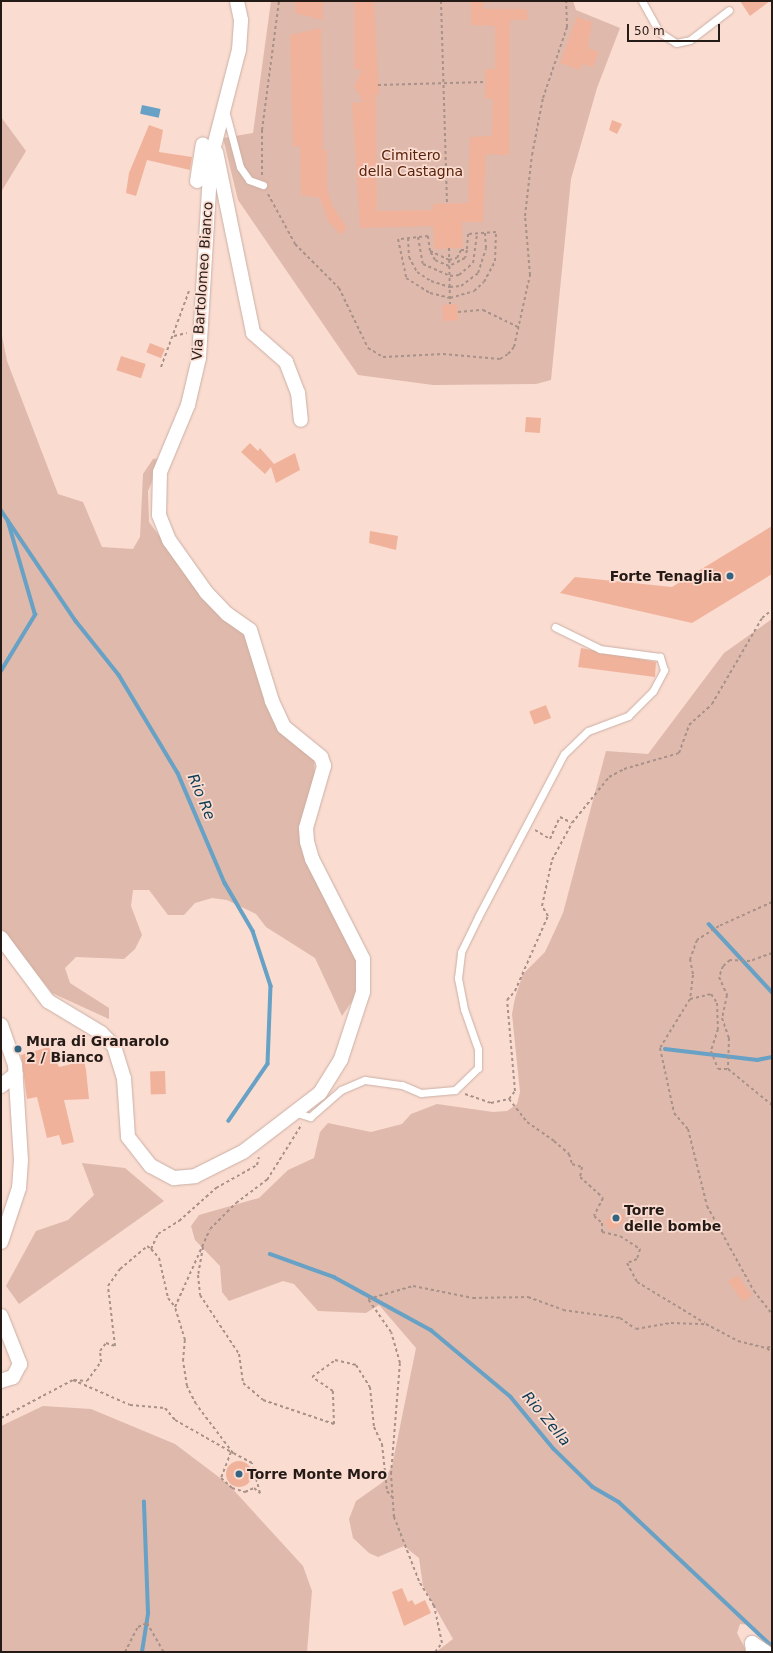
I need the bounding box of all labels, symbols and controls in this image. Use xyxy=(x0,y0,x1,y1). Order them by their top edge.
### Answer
scale bar xyxy=(629,16,722,42)
text: 50 m xyxy=(634,24,665,38)
park label: Cimitero della Castagna xyxy=(359,147,463,180)
street label: Via Bartolomeo Bianco xyxy=(188,201,216,361)
place label: Forte Tenaglia xyxy=(610,568,722,584)
marker: Forte Tenaglia xyxy=(725,571,735,581)
water label: Rio Re xyxy=(183,771,219,823)
place label: Mura di Granarolo 2 / Bianco xyxy=(26,1033,169,1066)
marker: Mura di Granarolo 2 / Bianco xyxy=(13,1044,23,1054)
place label: Torre delle bombe xyxy=(624,1202,721,1234)
marker: Torre delle bombe xyxy=(611,1213,621,1223)
water label: Rio Zella xyxy=(518,1388,574,1450)
place label: Torre Monte Moro xyxy=(247,1466,387,1482)
marker: Torre Monte Moro xyxy=(234,1469,244,1479)

